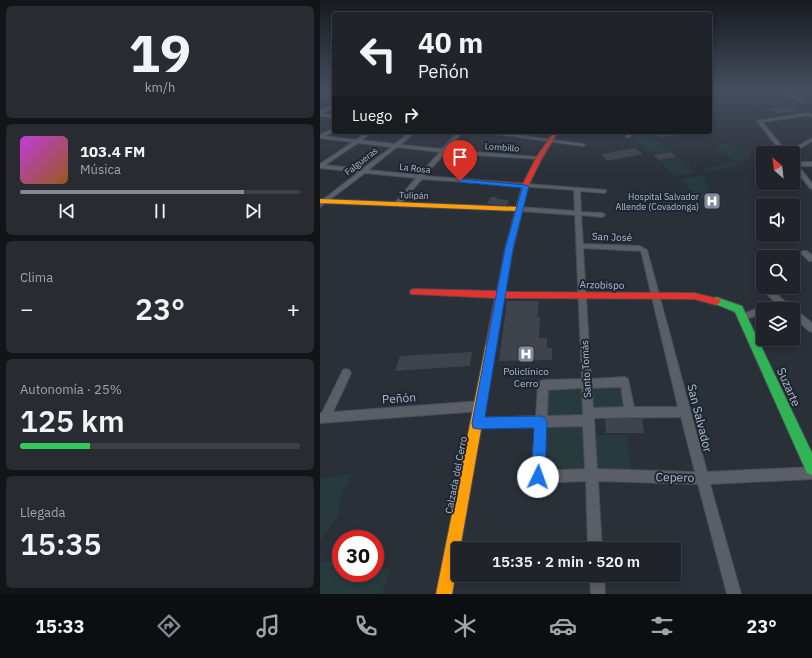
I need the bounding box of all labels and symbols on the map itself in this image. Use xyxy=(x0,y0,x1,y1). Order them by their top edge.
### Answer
pin xyxy=(443,140,477,181)
street label: Lombillo xyxy=(484,140,520,154)
street label: Falgueras xyxy=(342,145,380,177)
north arrow xyxy=(756,146,800,190)
street label: La Rosa xyxy=(399,161,431,175)
street label: Tulipán xyxy=(399,189,429,201)
place label: Hospital Salvador Allende (Covadonga) xyxy=(615,191,700,212)
hospital icon: Hospital Salvador Allende (Covadonga) xyxy=(702,191,722,211)
street label: San José xyxy=(592,230,633,244)
street label: Arzobispo xyxy=(579,278,625,292)
street label: Santo Tomás xyxy=(578,340,594,398)
hospital icon: Policlínico Cerro xyxy=(516,344,536,364)
place label: Policlínico Cerro xyxy=(503,365,549,390)
street label: Suzarte xyxy=(774,365,804,409)
street label: San Salvador xyxy=(684,382,716,454)
street label: Peñón xyxy=(382,389,416,407)
street label: Calzada del Cerro xyxy=(442,435,470,515)
position arrow xyxy=(517,456,559,498)
street label: Cepero xyxy=(656,469,695,485)
speed limit sign: 30 xyxy=(332,530,384,582)

